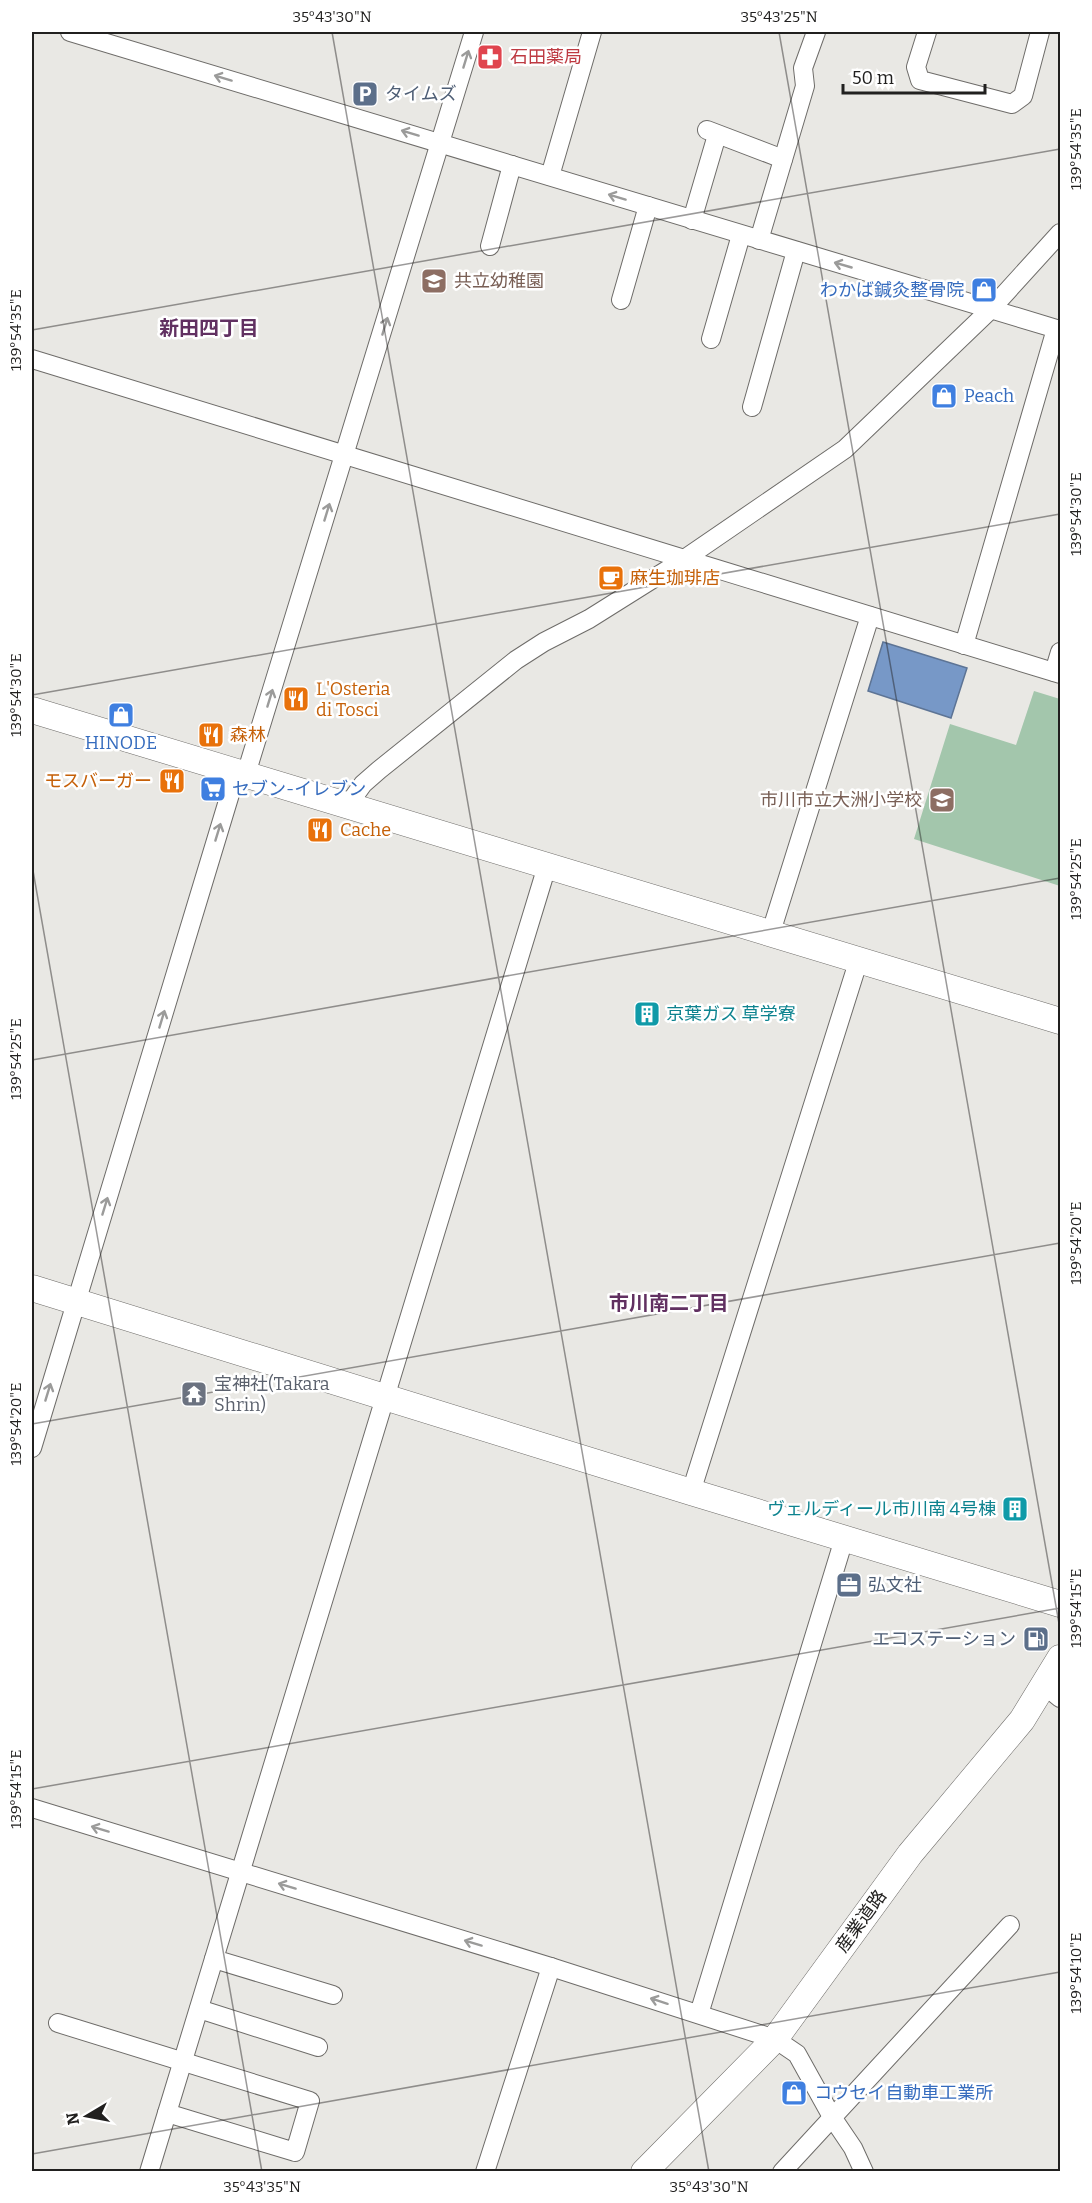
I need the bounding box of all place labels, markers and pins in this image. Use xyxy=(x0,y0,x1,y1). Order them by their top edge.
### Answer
pharmacy icon: 石田薬局 xyxy=(475,42,505,72)
place label: 石田薬局 xyxy=(510,46,582,68)
parking icon: タイムズ xyxy=(350,79,380,109)
place label: タイムズ xyxy=(385,83,457,105)
school or university icon: 共立幼稚園 xyxy=(419,266,449,296)
place label: 共立幼稚園 xyxy=(454,270,544,292)
shop icon: わかば鍼灸整骨院 xyxy=(969,275,999,305)
place label: わかば鍼灸整骨院 xyxy=(820,279,964,301)
shop icon: Peach xyxy=(929,381,959,411)
place label: Peach xyxy=(964,385,1014,407)
cafe icon: 麻生珈琲店 xyxy=(596,563,626,593)
place label: 麻生珈琲店 xyxy=(630,567,720,589)
place label: L'Osteria di Tosci xyxy=(316,678,391,721)
restaurant icon: L'Osteria di Tosci xyxy=(281,684,311,714)
shop icon: HINODE xyxy=(106,700,136,730)
restaurant icon: 森林 xyxy=(196,720,226,750)
place label: 森林 xyxy=(230,724,266,746)
place label: HINODE xyxy=(85,732,157,754)
restaurant icon: モスバーガー xyxy=(157,766,187,796)
place label: モスバーガー xyxy=(44,770,152,792)
supermarket icon: セブン-イレブン xyxy=(198,774,228,804)
place label: セブン-イレブン xyxy=(232,778,366,800)
school or university icon: 市川市立大洲小学校 xyxy=(927,785,957,815)
place label: 市川市立大洲小学校 xyxy=(760,789,922,811)
restaurant icon: Cache xyxy=(305,815,335,845)
place label: Cache xyxy=(340,819,391,841)
building icon: 京葉ガス 草学寮 xyxy=(632,999,662,1029)
place label: 京葉ガス 草学寮 xyxy=(666,1003,796,1025)
place label: 宝神社(Takara Shrin) xyxy=(214,1373,330,1416)
temple icon: 宝神社(Takara Shrin) xyxy=(179,1379,209,1409)
building icon: ヴェルディール市川南 4号棟 xyxy=(1000,1494,1030,1524)
place label: ヴェルディール市川南 4号棟 xyxy=(767,1498,996,1520)
office icon: 弘文社 xyxy=(834,1570,864,1600)
place label: 弘文社 xyxy=(868,1574,922,1596)
fuel station icon: エコステーション xyxy=(1021,1624,1051,1654)
place label: エコステーション xyxy=(872,1628,1016,1650)
shop icon: コウセイ自動車工業所 xyxy=(779,2078,809,2108)
place label: コウセイ自動車工業所 xyxy=(814,2082,993,2104)

